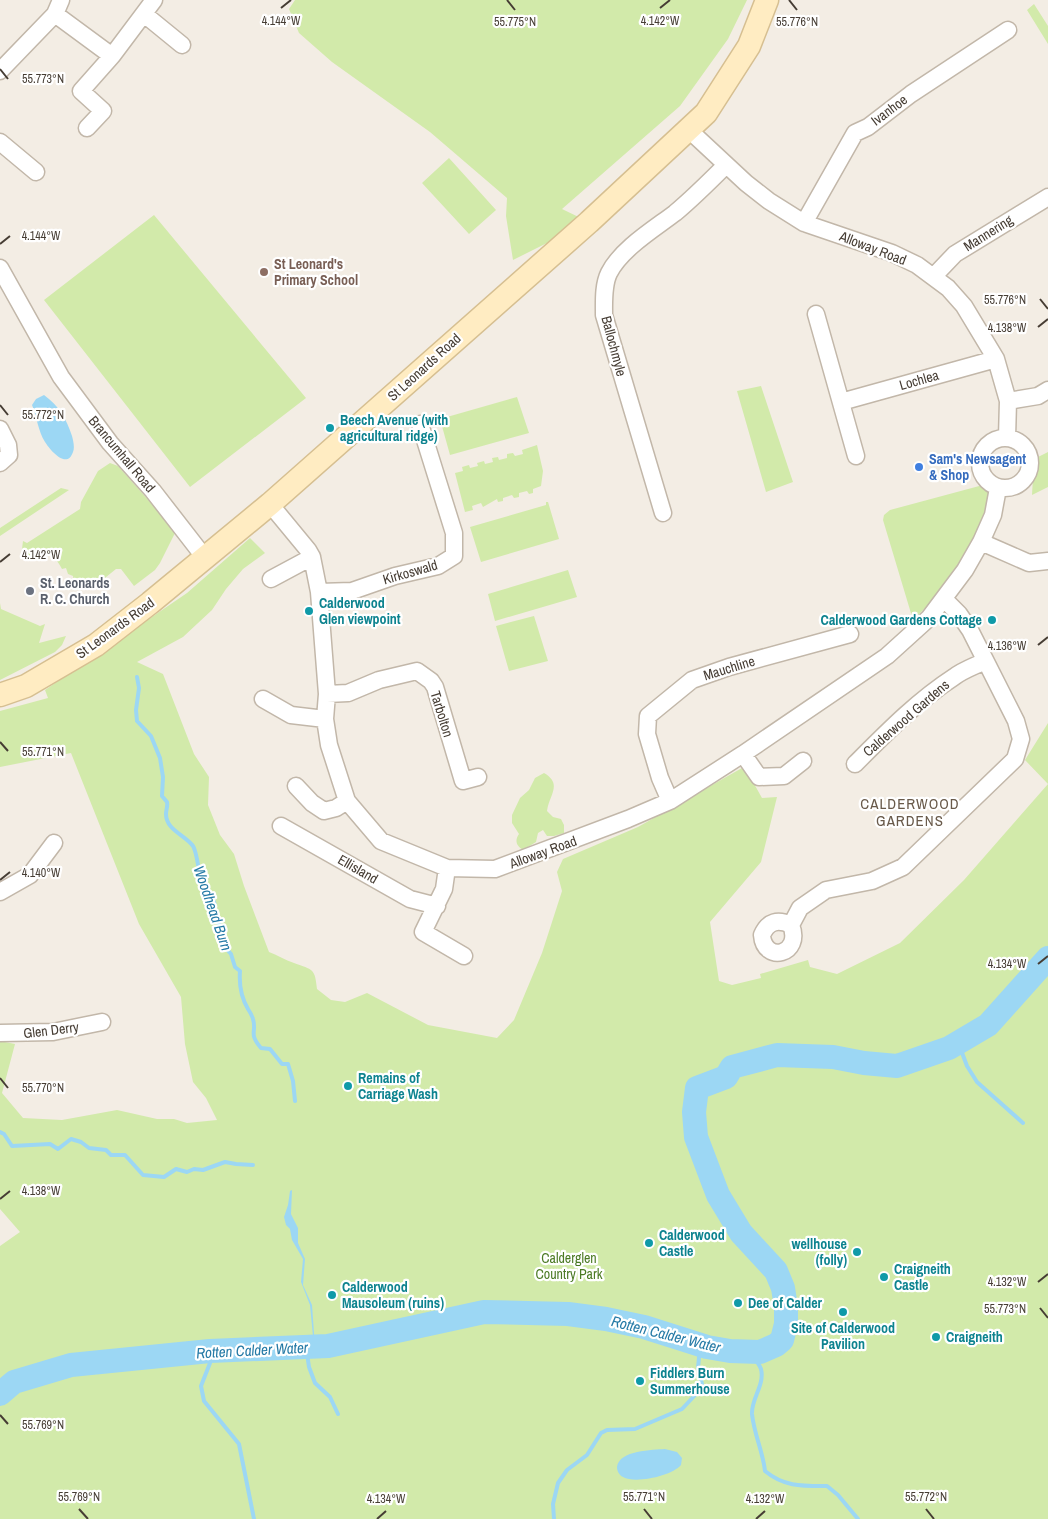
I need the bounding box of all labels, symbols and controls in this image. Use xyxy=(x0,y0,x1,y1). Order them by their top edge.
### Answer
text: 4.144°W xyxy=(262,13,301,29)
text: 4.142°W xyxy=(641,13,680,29)
text: 55.775°N xyxy=(494,14,536,30)
text: 55.776°N xyxy=(776,14,818,30)
text: 55.773°N xyxy=(22,71,64,87)
street label: Ivanhoe xyxy=(867,91,911,129)
street label: Mannering xyxy=(960,211,1017,255)
street label: Alloway Road xyxy=(836,227,909,269)
text: 4.144°W xyxy=(22,228,61,244)
place label: St Leonard's Primary School xyxy=(274,255,358,289)
marker: St Leonard's Primary School xyxy=(258,266,270,278)
text: 55.776°N xyxy=(984,292,1026,308)
street label: Ballochmyle xyxy=(597,314,631,378)
text: 4.138°W xyxy=(988,320,1027,336)
street label: St Leonards Road xyxy=(384,329,464,405)
street label: Lochlea xyxy=(897,366,941,394)
text: 55.772°N xyxy=(22,407,64,423)
place label: Beech Avenue (with agricultural ridge) xyxy=(340,411,448,445)
street label: Brancumhall Road xyxy=(85,412,159,496)
marker: Beech Avenue (with agricultural ridge) xyxy=(324,422,336,434)
place label: Sam's Newsagent & Shop xyxy=(929,450,1026,484)
marker: Sam's Newsagent & Shop xyxy=(913,461,925,473)
text: 4.142°W xyxy=(22,547,61,563)
street label: Kirkoswald xyxy=(381,556,439,588)
place label: St. Leonards R. C. Church xyxy=(40,574,110,608)
marker: St. Leonards R. C. Church xyxy=(24,585,36,597)
street label: St Leonards Road xyxy=(72,594,158,662)
place label: Calderwood Glen viewpoint xyxy=(319,594,401,628)
marker: Calderwood Glen viewpoint xyxy=(303,605,315,617)
place label: Calderwood Gardens Cottage xyxy=(821,611,982,629)
marker: Calderwood Gardens Cottage xyxy=(986,614,998,626)
text: 4.136°W xyxy=(988,638,1027,654)
street label: Mauchline xyxy=(701,652,757,684)
street label: Calderwood Gardens xyxy=(859,675,953,760)
street label: Tarbolton xyxy=(426,689,458,739)
text: 55.771°N xyxy=(22,744,64,760)
district label: CALDERWOOD GARDENS xyxy=(860,793,960,831)
street label: Alloway Road xyxy=(506,832,579,873)
street label: Ellisland xyxy=(335,850,381,888)
water label: Woodhead Burn xyxy=(189,863,237,953)
text: 4.140°W xyxy=(22,865,61,881)
text: 4.134°W xyxy=(988,956,1027,972)
street label: Glen Derry xyxy=(22,1018,80,1042)
place label: Remains of Carriage Wash xyxy=(358,1069,438,1103)
text: 55.770°N xyxy=(22,1080,64,1096)
marker: Remains of Carriage Wash xyxy=(342,1080,354,1092)
text: 4.138°W xyxy=(22,1183,61,1199)
place label: Calderwood Castle xyxy=(659,1226,725,1260)
place label: wellhouse (folly) xyxy=(791,1235,847,1269)
marker: Calderwood Castle xyxy=(643,1237,655,1249)
marker: wellhouse (folly) xyxy=(851,1246,863,1258)
park label: Calderglen Country Park xyxy=(536,1249,603,1283)
place label: Craigneith Castle xyxy=(894,1260,951,1294)
marker: Craigneith Castle xyxy=(878,1271,890,1283)
text: 4.132°W xyxy=(988,1274,1027,1290)
place label: Calderwood Mausoleum (ruins) xyxy=(342,1278,444,1312)
marker: Calderwood Mausoleum (ruins) xyxy=(326,1289,338,1301)
place label: Dee of Calder xyxy=(748,1294,823,1312)
marker: Dee of Calder xyxy=(732,1297,744,1309)
text: 55.773°N xyxy=(984,1301,1026,1317)
marker: Site of Calderwood Pavilion xyxy=(837,1306,849,1318)
water label: Rotten Calder Water xyxy=(609,1310,724,1358)
place label: Site of Calderwood Pavilion xyxy=(791,1319,895,1353)
place label: Craigneith xyxy=(946,1328,1003,1346)
marker: Craigneith xyxy=(930,1331,942,1343)
water label: Rotten Calder Water xyxy=(196,1337,309,1363)
place label: Fiddlers Burn Summerhouse xyxy=(650,1364,730,1398)
marker: Fiddlers Burn Summerhouse xyxy=(634,1375,646,1387)
text: 55.769°N xyxy=(22,1417,64,1433)
text: 55.769°N xyxy=(58,1489,100,1505)
text: 55.771°N xyxy=(623,1489,665,1505)
text: 55.772°N xyxy=(905,1489,947,1505)
text: 4.134°W xyxy=(367,1491,406,1507)
text: 4.132°W xyxy=(746,1491,785,1507)

